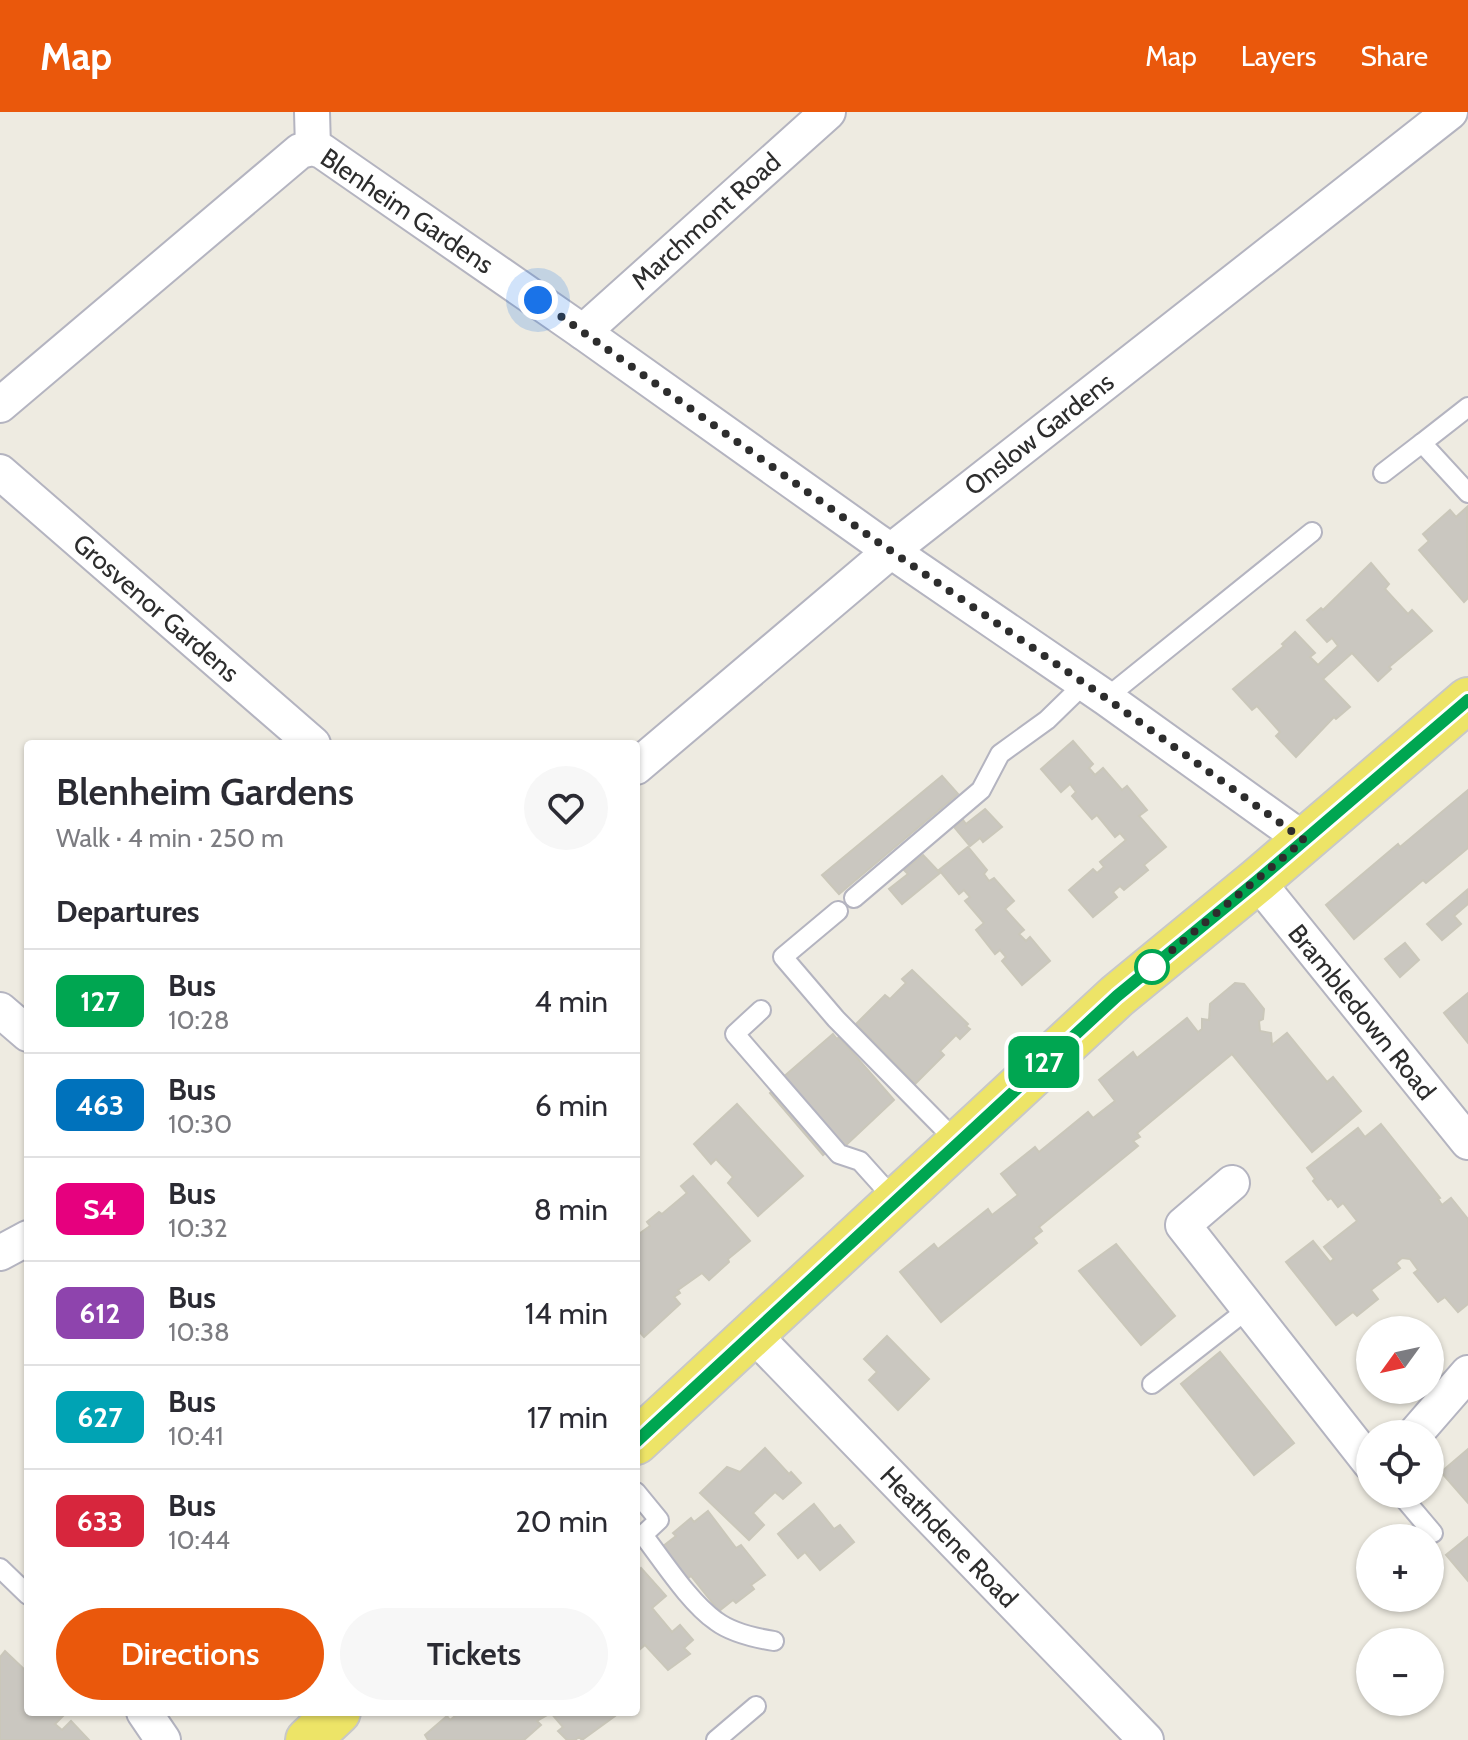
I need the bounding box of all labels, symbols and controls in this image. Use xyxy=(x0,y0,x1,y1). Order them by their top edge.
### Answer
text: Map xyxy=(40,33,112,80)
text: Map xyxy=(1145,39,1197,73)
text: Layers xyxy=(1241,39,1316,73)
text: Share xyxy=(1360,39,1428,73)
street label: Blenheim Gardens xyxy=(314,141,500,281)
street label: Marchmont Road xyxy=(625,146,787,296)
your location xyxy=(518,280,558,320)
street label: Onslow Gardens xyxy=(958,366,1120,502)
street label: Grosvenor Gardens xyxy=(66,527,246,689)
button: heart xyxy=(524,766,608,850)
text: Blenheim Gardens xyxy=(56,768,354,815)
text: Walk · 4 min · 250 m xyxy=(56,822,284,854)
text: Departures xyxy=(56,893,200,930)
street label: Brambledown Road xyxy=(1281,918,1443,1106)
unlabelled marker xyxy=(1135,950,1169,984)
text: Bus xyxy=(168,967,216,1004)
text: 4 min xyxy=(534,983,608,1020)
text: 127 xyxy=(80,984,120,1018)
text: 10:28 xyxy=(168,1004,229,1036)
line badge: 127 xyxy=(998,1036,1090,1088)
text: 127 xyxy=(1024,1045,1064,1079)
text: Bus xyxy=(168,1071,216,1108)
text: 6 min xyxy=(535,1087,608,1124)
text: 463 xyxy=(76,1088,124,1122)
text: 10:30 xyxy=(168,1108,232,1140)
text: Bus xyxy=(168,1175,216,1212)
text: 8 min xyxy=(534,1191,608,1228)
text: S4 xyxy=(83,1192,117,1226)
text: 10:32 xyxy=(168,1212,228,1244)
text: Bus xyxy=(168,1279,216,1316)
text: 14 min xyxy=(525,1295,608,1332)
text: 612 xyxy=(80,1296,120,1330)
text: 10:38 xyxy=(168,1316,230,1348)
north arrow xyxy=(1356,1316,1444,1404)
map controls xyxy=(1356,1316,1444,1716)
text: Bus xyxy=(168,1383,216,1420)
text: 17 min xyxy=(527,1399,608,1436)
text: 627 xyxy=(78,1400,122,1434)
text: 10:41 xyxy=(168,1420,224,1452)
button: locate xyxy=(1356,1420,1444,1508)
street label: Heathdene Road xyxy=(874,1460,1024,1614)
text: Bus xyxy=(168,1487,216,1524)
text: 20 min xyxy=(515,1503,608,1540)
text: 633 xyxy=(77,1504,123,1538)
text: 10:44 xyxy=(168,1524,230,1556)
button: + xyxy=(1356,1524,1444,1612)
button: Directions xyxy=(56,1608,324,1700)
button: Tickets xyxy=(340,1608,608,1700)
button: − xyxy=(1356,1628,1444,1716)

